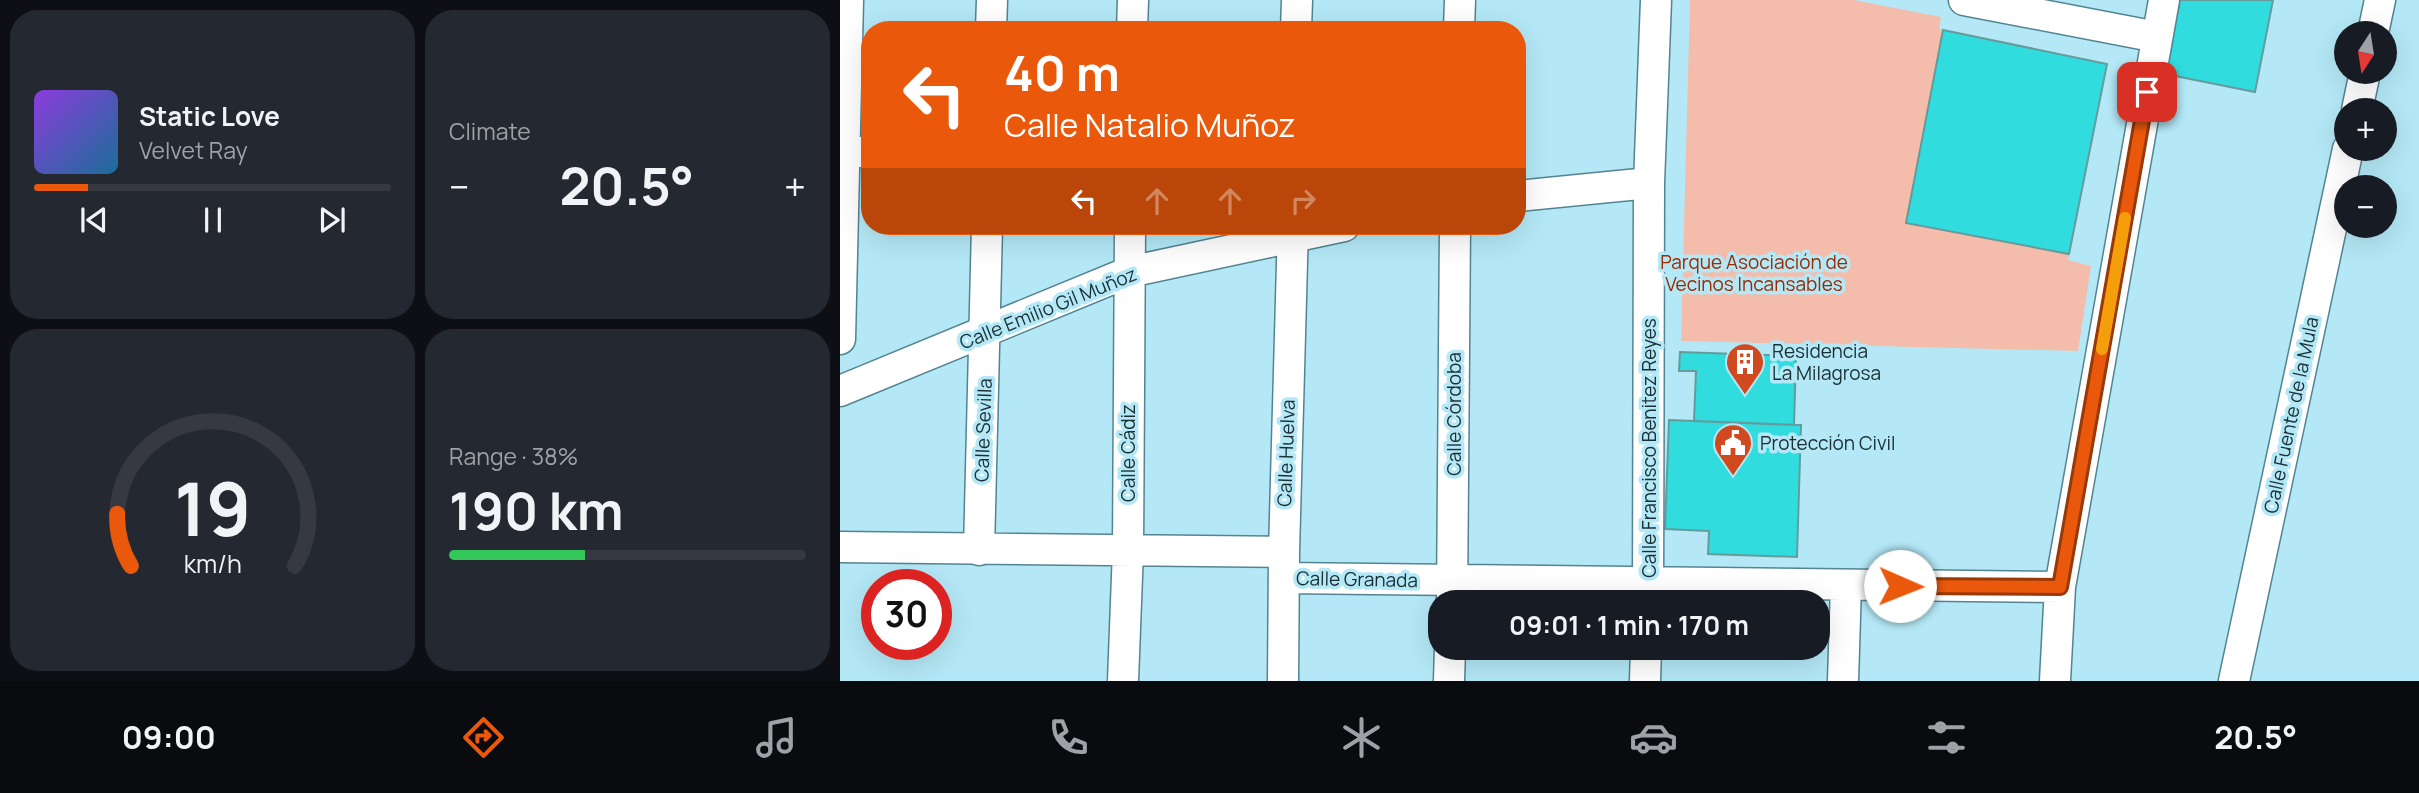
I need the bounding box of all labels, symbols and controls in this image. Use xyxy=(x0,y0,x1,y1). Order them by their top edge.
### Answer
north arrow xyxy=(2334,21,2398,84)
map controls xyxy=(2334,21,2397,238)
text: 40 m xyxy=(1004,39,1120,106)
icon: left xyxy=(889,49,980,140)
pin xyxy=(2117,62,2177,122)
icon: arrive xyxy=(2128,73,2166,111)
text: Static Love xyxy=(139,98,280,134)
button: + xyxy=(2334,98,2397,161)
text: Calle Natalio Muñoz xyxy=(1004,103,1295,147)
text: Climate xyxy=(449,115,531,147)
text: Velvet Ray xyxy=(139,134,248,166)
text: 20.5° xyxy=(559,150,694,221)
text: − xyxy=(449,160,470,212)
text: + xyxy=(784,160,806,212)
button: − xyxy=(2334,175,2397,238)
icon: left xyxy=(1065,182,1103,220)
icon: ahead xyxy=(1138,182,1176,220)
icon: ahead xyxy=(1211,182,1249,220)
icon: right xyxy=(1284,182,1322,220)
icon: previous xyxy=(75,201,113,239)
icon: pause xyxy=(194,201,232,239)
icon: next xyxy=(313,201,351,239)
park label: Parque Asociación de Vecinos Incansables xyxy=(1660,249,1848,297)
street label: Calle Emilio Gil Muñoz xyxy=(956,261,1140,355)
street label: Calle Fuente de la Mula xyxy=(2257,314,2325,516)
street label: Calle Francisco Benitez Reyes xyxy=(1636,318,1662,578)
place label: Residencia La Milagrosa xyxy=(1772,338,1881,386)
building icon: Residencia La Milagrosa xyxy=(1724,341,1766,396)
street label: Calle Córdoba xyxy=(1441,352,1467,476)
street label: Calle Sevilla xyxy=(968,378,998,482)
street label: Calle Huelva xyxy=(1271,399,1301,507)
street label: Calle Cádiz xyxy=(1115,404,1141,502)
public building icon: Protección Civil xyxy=(1712,422,1754,477)
place label: Protección Civil xyxy=(1760,430,1896,456)
text: Range · 38% xyxy=(449,440,578,472)
text: 19 xyxy=(174,458,251,558)
text: 190 km xyxy=(449,475,623,546)
text: km/h xyxy=(183,546,242,581)
position arrow xyxy=(1863,549,1937,623)
street label: Calle Granada xyxy=(1296,565,1418,593)
speed limit sign: 30 xyxy=(861,569,952,660)
text: 09:01 · 1 min · 170 m xyxy=(1509,607,1749,643)
icon: directions xyxy=(459,713,508,762)
icon: music xyxy=(752,713,801,762)
icon: phone xyxy=(1044,713,1093,762)
icon: climate xyxy=(1337,713,1386,762)
icon: car xyxy=(1629,713,1678,762)
icon: filters xyxy=(1922,713,1971,762)
text: 09:00 xyxy=(122,715,216,759)
text: 20.5° xyxy=(2214,715,2297,759)

